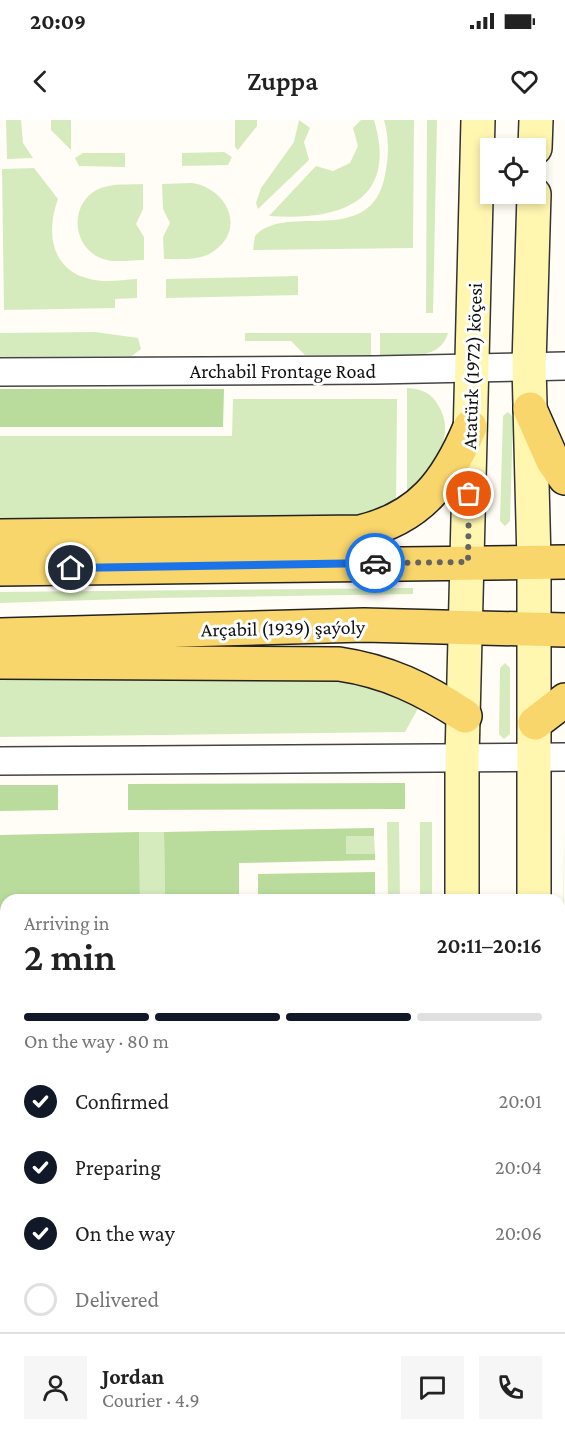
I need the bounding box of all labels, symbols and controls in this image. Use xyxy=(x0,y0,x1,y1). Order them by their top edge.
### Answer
text: 20:09 xyxy=(30,9,86,34)
icon: back xyxy=(24,65,57,98)
icon: heart xyxy=(508,65,541,98)
text: Zuppa xyxy=(247,66,318,96)
map controls xyxy=(480,138,546,204)
button: locate xyxy=(480,138,546,204)
street label: Atatürk (1972) köçesi xyxy=(458,282,487,450)
street label: Archabil Frontage Road xyxy=(190,360,377,383)
pin xyxy=(443,468,494,519)
icon: bag xyxy=(452,477,485,510)
courier xyxy=(345,533,405,593)
pin xyxy=(45,542,96,593)
icon: car xyxy=(359,547,392,580)
icon: home xyxy=(54,551,87,584)
street label: Arçabil (1939) şaýoly xyxy=(201,616,366,641)
text: Arriving in xyxy=(24,912,109,934)
text: 20:11–20:16 xyxy=(437,933,542,958)
text: 2 min xyxy=(24,935,116,978)
text: On the way · 80 m xyxy=(24,1030,169,1052)
icon: check xyxy=(24,1085,57,1118)
text: Confirmed xyxy=(75,1089,169,1114)
text: 20:01 xyxy=(499,1090,542,1112)
icon: check xyxy=(24,1151,57,1184)
text: Preparing xyxy=(75,1155,161,1180)
text: 20:04 xyxy=(495,1156,542,1178)
icon: check xyxy=(24,1217,57,1250)
text: On the way xyxy=(75,1221,175,1246)
text: 20:06 xyxy=(495,1222,542,1244)
text: Delivered xyxy=(75,1287,159,1312)
button: person xyxy=(24,1356,87,1419)
button: chat xyxy=(401,1356,464,1419)
button: phone xyxy=(479,1356,542,1419)
text: Jordan xyxy=(102,1364,164,1389)
text: Courier · 4.9 xyxy=(102,1389,200,1411)

